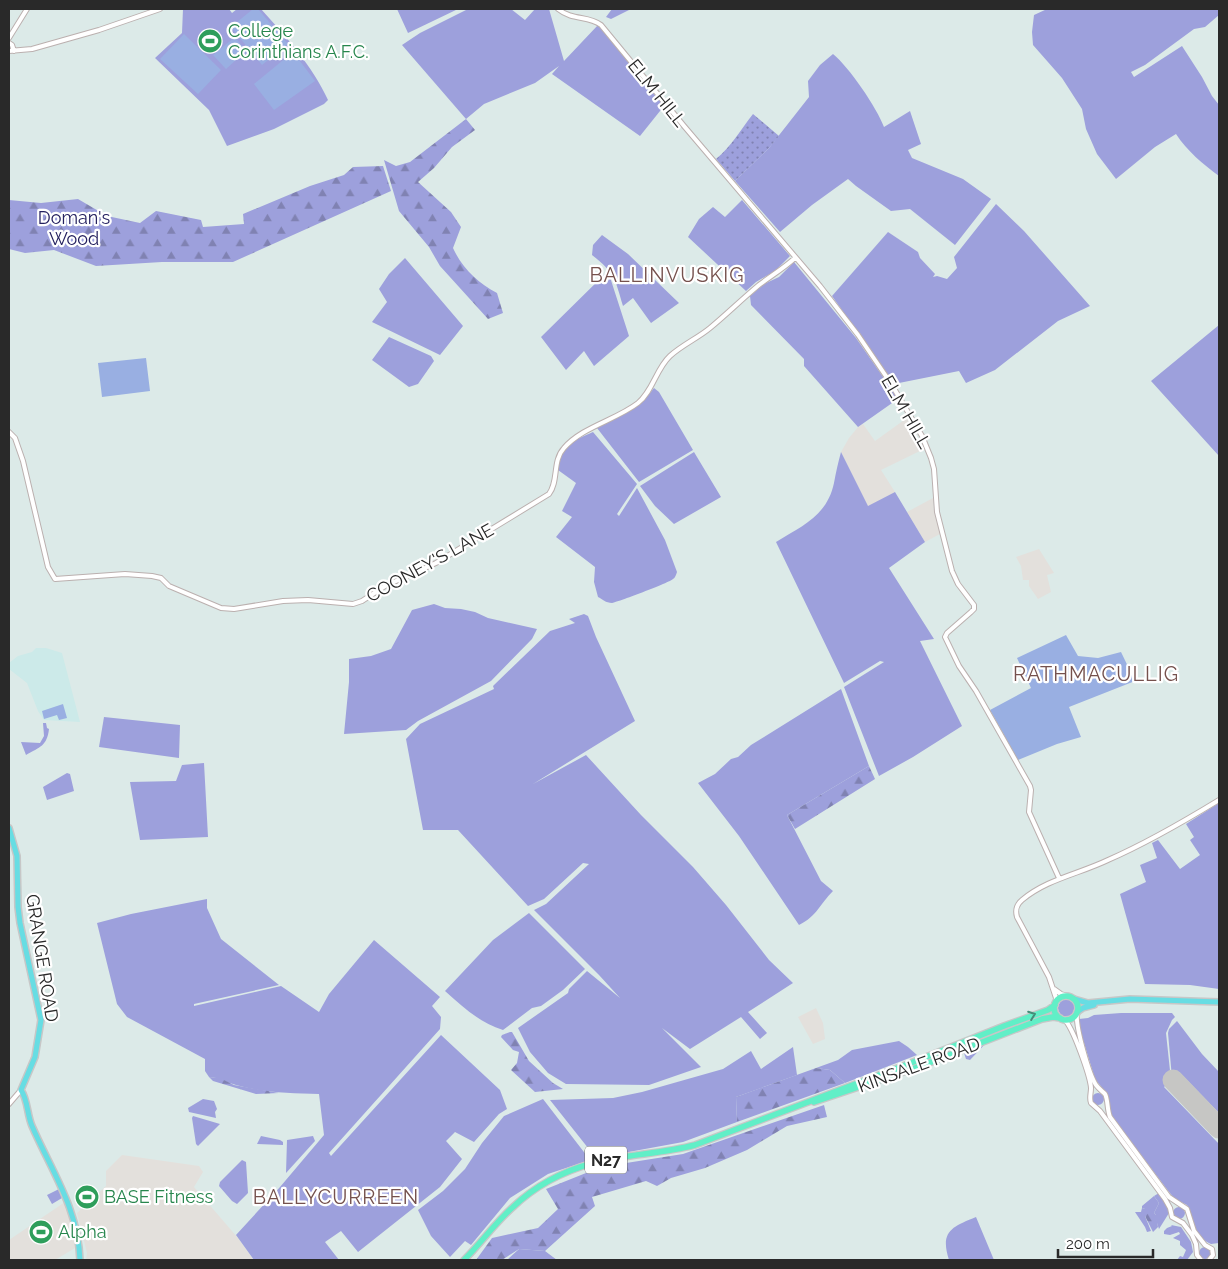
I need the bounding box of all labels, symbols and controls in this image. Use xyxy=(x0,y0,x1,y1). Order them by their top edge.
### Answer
place label: College Corinthians A.F.C. xyxy=(228,20,369,62)
sports icon: College Corinthians A.F.C. xyxy=(197,28,223,54)
street label: ELM HILL xyxy=(624,55,691,131)
park label: Doman's Wood xyxy=(38,207,110,249)
district label: BALLINVUSKIG xyxy=(589,263,745,287)
street label: ELM HILL xyxy=(877,372,936,452)
street label: COONEY'S LANE xyxy=(362,519,497,606)
district label: RATHMACULLIG xyxy=(1013,662,1179,686)
street label: GRANGE ROAD xyxy=(22,893,63,1023)
one-way arrow xyxy=(1027,1011,1036,1021)
street label: KINSALE ROAD xyxy=(855,1033,983,1096)
road number: N27 xyxy=(585,1146,627,1174)
sports icon: BASE Fitness xyxy=(74,1184,100,1210)
district label: BALLYCURREEN xyxy=(253,1185,419,1209)
place label: BASE Fitness xyxy=(104,1186,213,1207)
sports icon: Alpha xyxy=(28,1219,54,1245)
place label: Alpha xyxy=(58,1221,106,1242)
scale bar xyxy=(1058,1226,1153,1258)
text: 200 m xyxy=(1066,1235,1110,1253)

